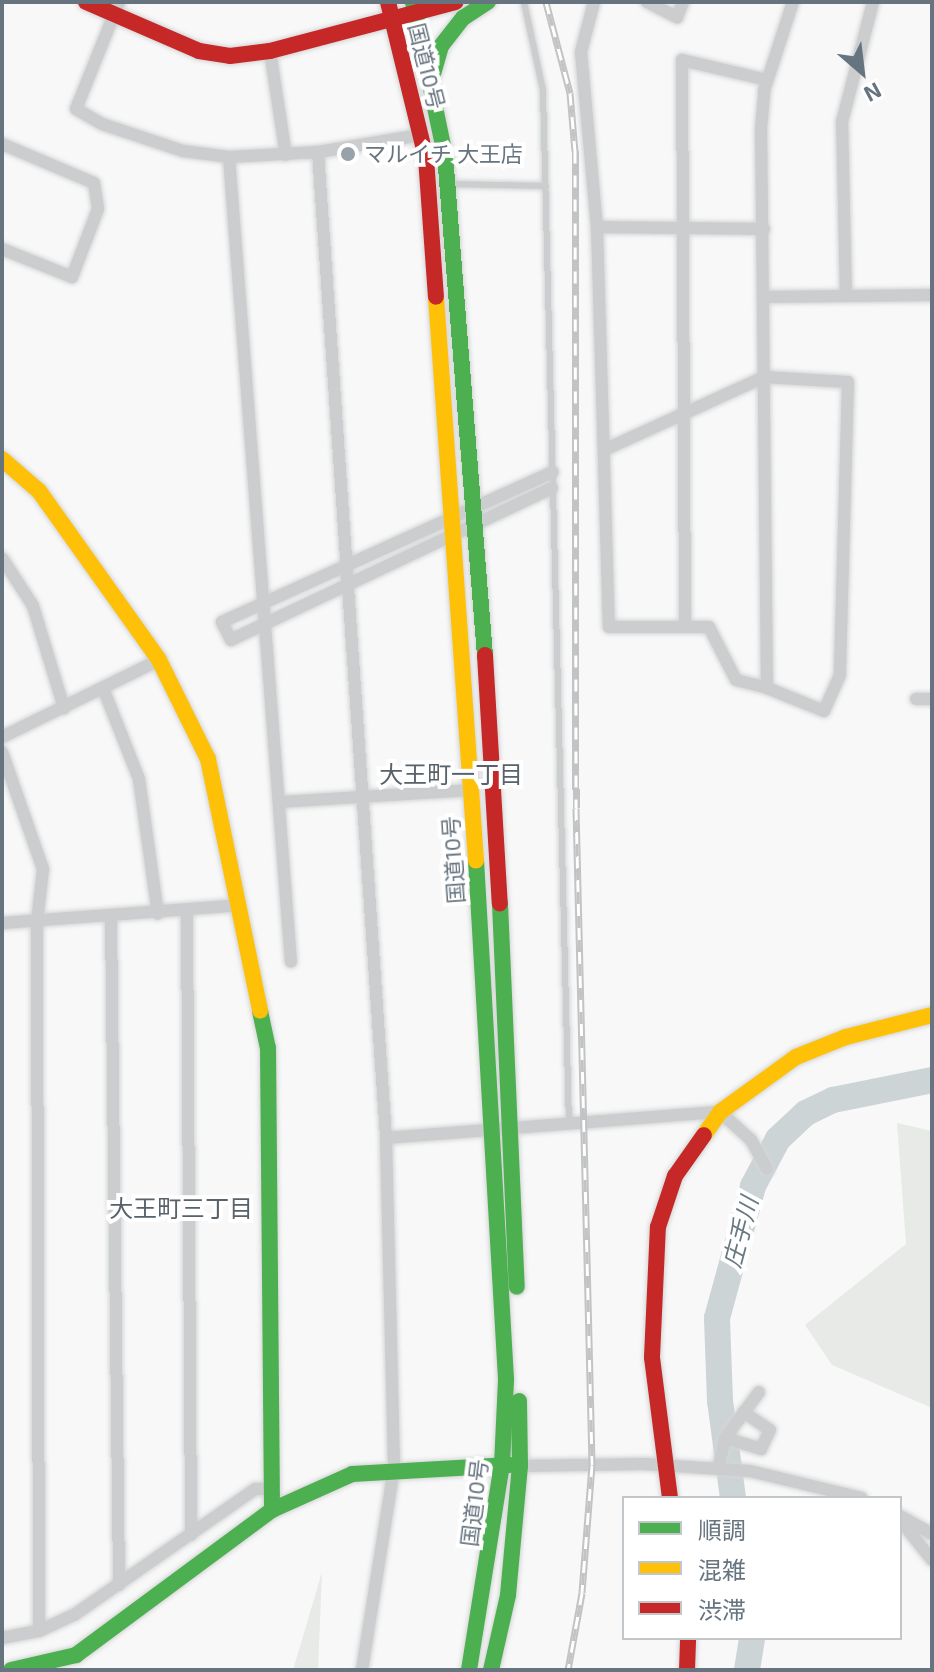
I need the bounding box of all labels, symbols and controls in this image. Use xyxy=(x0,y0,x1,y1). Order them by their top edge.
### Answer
street label: 国道10号 xyxy=(404,20,450,112)
north arrow xyxy=(822,32,902,112)
text: N xyxy=(860,78,886,108)
place label: マルイチ 大王店 xyxy=(364,141,523,167)
marker: マルイチ 大王店 xyxy=(339,145,357,163)
district label: 大王町一丁目 xyxy=(379,760,523,788)
street label: 国道10号 xyxy=(437,815,469,905)
water label: 庄手川 xyxy=(717,1193,763,1271)
district label: 大王町三丁目 xyxy=(109,1194,253,1222)
street label: 国道10号 xyxy=(456,1458,492,1548)
legend xyxy=(622,1496,902,1640)
text: 順調 xyxy=(698,1515,746,1544)
text: 混雑 xyxy=(698,1555,746,1584)
text: 渋滞 xyxy=(698,1595,746,1624)

